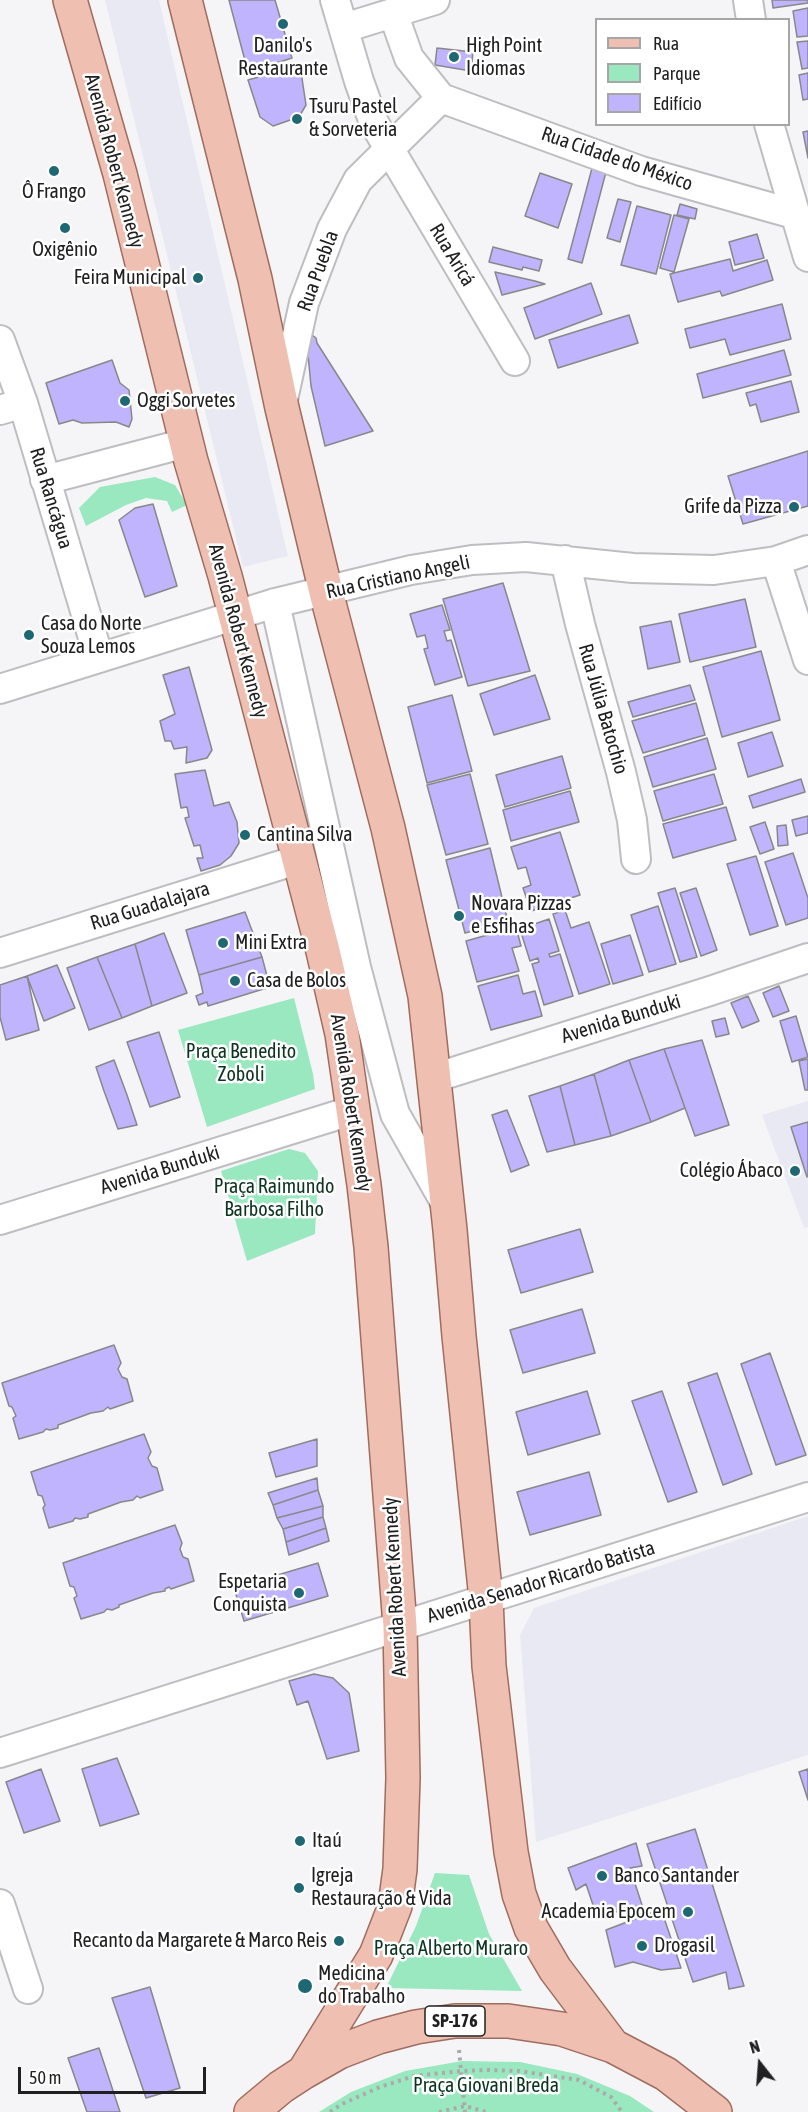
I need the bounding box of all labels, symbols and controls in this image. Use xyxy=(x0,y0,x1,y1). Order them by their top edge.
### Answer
marker: Danilo's Restaurante xyxy=(276,17,290,31)
legend xyxy=(595,18,790,126)
text: Rua xyxy=(653,33,679,54)
place label: Danilo's Restaurante xyxy=(238,34,328,81)
place label: High Point Idiomas xyxy=(466,34,542,81)
marker: High Point Idiomas xyxy=(447,50,461,64)
text: Parque xyxy=(653,63,701,84)
street label: Avenida Robert Kennedy xyxy=(79,71,149,251)
text: Edifício xyxy=(653,93,702,114)
place label: Tsuru Pastel & Sorveteria xyxy=(309,95,397,142)
marker: Tsuru Pastel & Sorveteria xyxy=(290,112,304,126)
street label: Rua Cidade do México xyxy=(538,122,696,196)
marker: Ô Frango xyxy=(47,164,61,178)
place label: Ô Frango xyxy=(22,180,86,204)
street label: Rua Aricá xyxy=(424,219,480,291)
marker: Oxigênio xyxy=(58,221,72,235)
street label: Rua Puebla xyxy=(292,227,344,315)
place label: Oxigênio xyxy=(32,238,98,262)
place label: Feira Municipal xyxy=(74,266,186,290)
marker: Feira Municipal xyxy=(191,271,205,285)
place label: Oggi Sorvetes xyxy=(137,389,235,413)
marker: Oggi Sorvetes xyxy=(118,394,132,408)
street label: Rua Rancágua xyxy=(24,444,78,552)
place label: Grife da Pizza xyxy=(684,495,782,519)
marker: Grife da Pizza xyxy=(787,500,801,514)
street label: Avenida Robert Kennedy xyxy=(203,541,273,721)
street label: Rua Cristiano Angeli xyxy=(324,550,472,604)
place label: Casa do Norte Souza Lemos xyxy=(41,612,142,659)
marker: Casa do Norte Souza Lemos xyxy=(22,628,36,642)
street label: Rua Júlia Batochio xyxy=(573,641,633,777)
place label: Cantina Silva xyxy=(257,823,353,847)
marker: Cantina Silva xyxy=(238,828,252,842)
street label: Rua Guadalajara xyxy=(88,876,212,936)
place label: Novara Pizzas e Esfihas xyxy=(471,892,572,939)
marker: Novara Pizzas e Esfihas xyxy=(452,909,466,923)
place label: Mini Extra xyxy=(235,931,307,955)
marker: Mini Extra xyxy=(216,936,230,950)
place label: Casa de Bolos xyxy=(247,969,346,993)
marker: Casa de Bolos xyxy=(228,974,242,988)
street label: Avenida Bunduki xyxy=(558,989,684,1049)
street label: Avenida Robert Kennedy xyxy=(325,1012,377,1194)
park label: Praça Benedito Zoboli xyxy=(186,1040,296,1087)
street label: Avenida Bunduki xyxy=(97,1140,223,1200)
place label: Colégio Ábaco xyxy=(680,1159,783,1183)
marker: Colégio Ábaco xyxy=(788,1164,802,1178)
park label: Praça Raimundo Barbosa Filho xyxy=(214,1175,334,1222)
street label: Avenida Robert Kennedy xyxy=(378,1497,412,1677)
street label: Avenida Senador Ricardo Batista xyxy=(424,1536,658,1628)
place label: Espetaria Conquista xyxy=(213,1570,287,1617)
marker: Espetaria Conquista xyxy=(292,1586,306,1600)
place label: Itaú xyxy=(312,1829,342,1853)
marker: Itaú xyxy=(293,1834,307,1848)
place label: Igreja Restauração & Vida xyxy=(311,1864,452,1911)
place label: Banco Santander xyxy=(614,1864,739,1888)
marker: Banco Santander xyxy=(595,1869,609,1883)
marker: Igreja Restauração & Vida xyxy=(292,1881,306,1895)
place label: Academia Epocem xyxy=(542,1900,676,1924)
marker: Academia Epocem xyxy=(681,1905,695,1919)
place label: Recanto da Margarete & Marco Reis xyxy=(73,1929,327,1953)
marker: Recanto da Margarete & Marco Reis xyxy=(332,1934,346,1948)
place label: Drogasil xyxy=(654,1934,715,1958)
park label: Praça Alberto Muraro xyxy=(374,1937,528,1961)
marker: Drogasil xyxy=(635,1939,649,1953)
place label: Medicina do Trabalho xyxy=(318,1962,405,2009)
marker: Medicina do Trabalho xyxy=(296,1977,314,1995)
road number: SP-176 xyxy=(425,2006,485,2036)
north arrow xyxy=(730,2034,790,2094)
text: N xyxy=(748,2037,762,2057)
scale bar xyxy=(21,2055,208,2093)
text: 50 m xyxy=(29,2067,61,2088)
park label: Praça Giovani Breda xyxy=(413,2074,559,2098)

